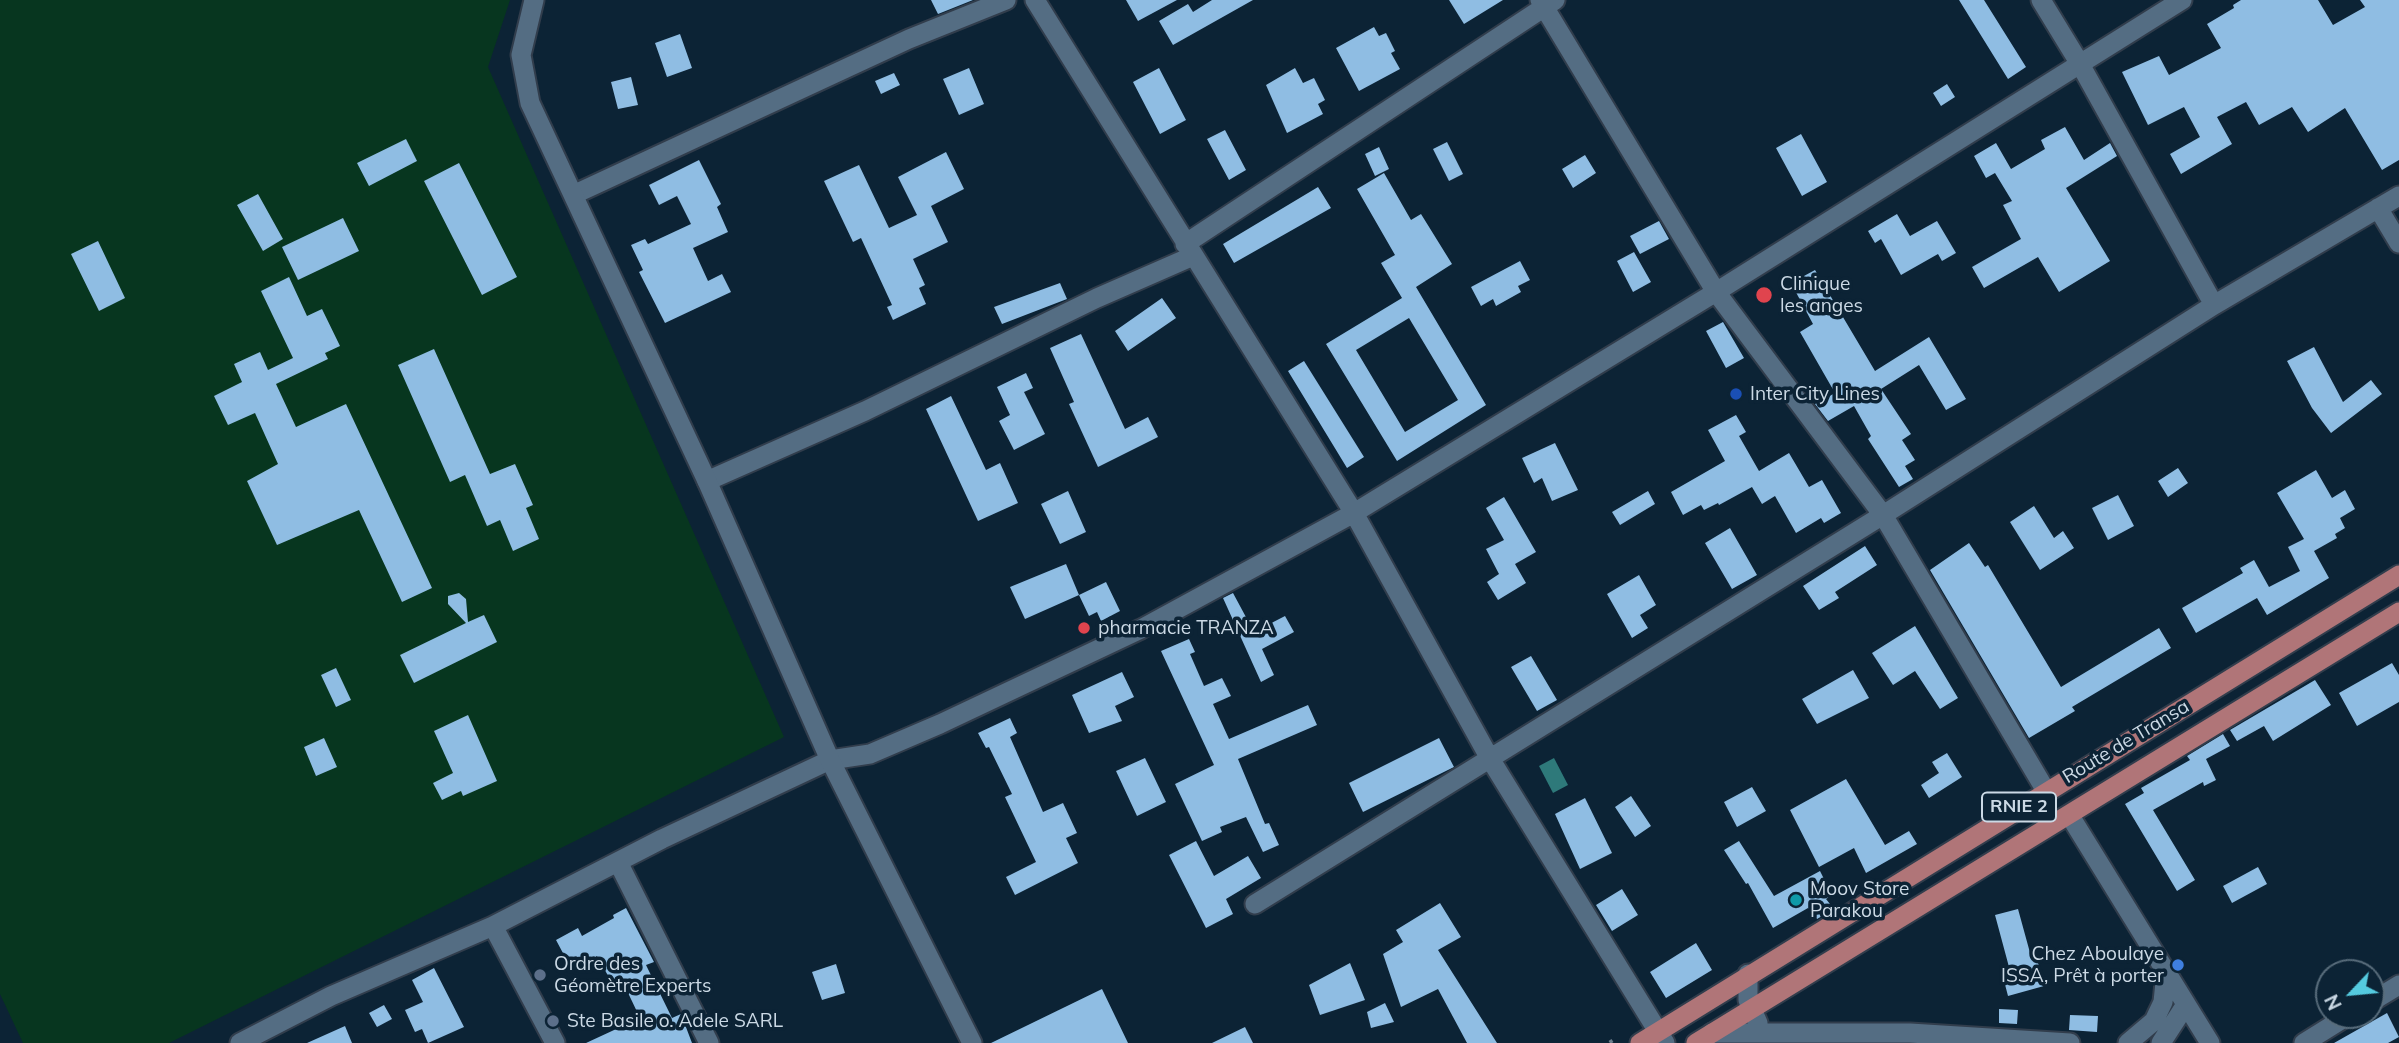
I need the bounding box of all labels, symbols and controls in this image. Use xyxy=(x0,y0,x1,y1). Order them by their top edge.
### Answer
place label: Clinique les anges xyxy=(1780,273,1863,317)
marker: Clinique les anges xyxy=(1754,285,1774,305)
place label: Inter City Lines xyxy=(1750,383,1880,405)
marker: Inter City Lines xyxy=(1728,386,1744,402)
place label: pharmacie TRANZA xyxy=(1098,617,1274,639)
marker: pharmacie TRANZA xyxy=(1076,620,1092,636)
street label: Route de Transa xyxy=(2059,695,2193,789)
road number: RNIE 2 xyxy=(1982,792,2056,822)
place label: Moov Store Parakou xyxy=(1810,878,1909,922)
marker: Moov Store Parakou xyxy=(1788,892,1804,908)
place label: Chez Aboulaye ISSA, Prêt à porter xyxy=(2001,943,2164,987)
place label: Ordre des Géomètre Experts xyxy=(554,953,711,997)
marker: Chez Aboulaye ISSA, Prêt à porter xyxy=(2170,957,2186,973)
north arrow xyxy=(2315,959,2385,1029)
marker: Ordre des Géomètre Experts xyxy=(532,967,548,983)
text: N xyxy=(2319,991,2347,1014)
place label: Ste Basile o. Adele SARL xyxy=(567,1010,783,1032)
marker: Ste Basile o. Adele SARL xyxy=(545,1013,561,1029)

